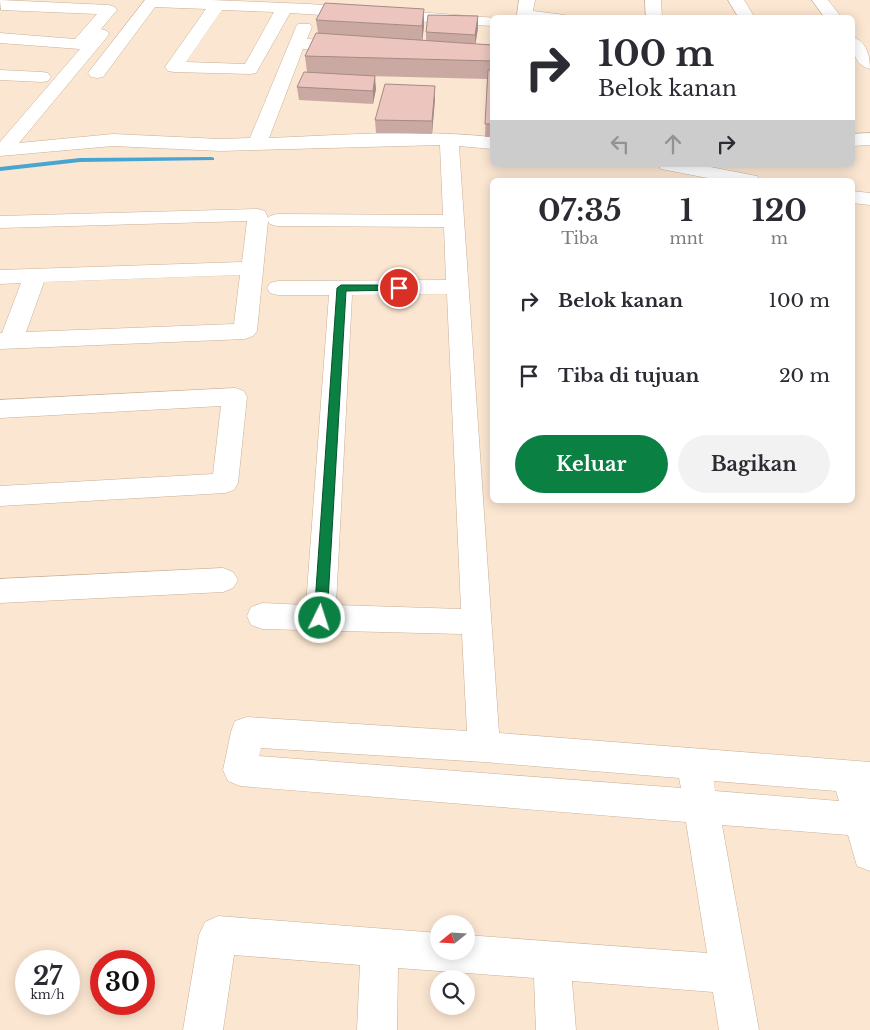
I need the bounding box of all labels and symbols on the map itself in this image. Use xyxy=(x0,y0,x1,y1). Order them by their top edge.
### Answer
pin xyxy=(378,267,420,309)
position arrow xyxy=(293,591,345,643)
north arrow xyxy=(430,915,475,960)
speed limit sign: 30 xyxy=(90,950,155,1015)

